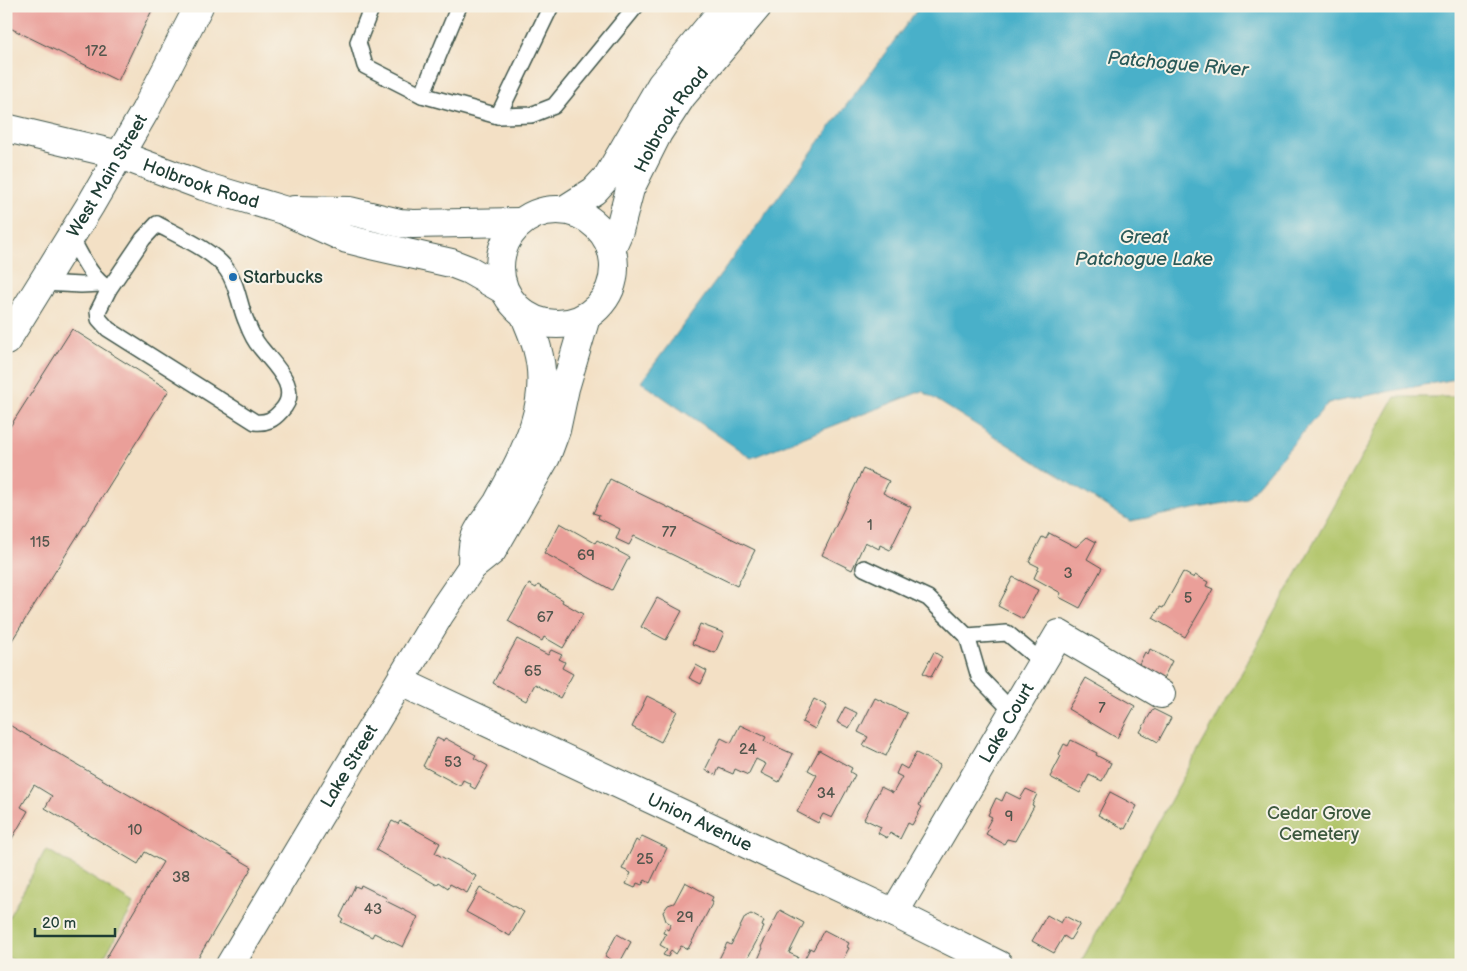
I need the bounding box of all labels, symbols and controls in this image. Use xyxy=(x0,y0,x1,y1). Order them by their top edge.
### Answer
house number: 172 xyxy=(85,42,107,61)
water label: Patchogue River xyxy=(1107,47,1250,82)
street label: Holbrook Road xyxy=(630,63,713,176)
street label: West Main Street xyxy=(63,110,152,241)
street label: Holbrook Road xyxy=(140,154,262,213)
water label: Great Patchogue Lake xyxy=(1075,226,1213,271)
place label: Starbucks xyxy=(243,267,323,288)
marker: Starbucks xyxy=(227,271,239,283)
house number: 1 xyxy=(867,516,873,535)
house number: 77 xyxy=(662,523,677,542)
house number: 115 xyxy=(30,533,50,552)
house number: 69 xyxy=(577,546,595,565)
house number: 3 xyxy=(1063,564,1073,583)
house number: 5 xyxy=(1184,589,1192,608)
house number: 67 xyxy=(537,608,554,627)
house number: 65 xyxy=(524,662,542,681)
street label: Lake Court xyxy=(975,679,1039,767)
house number: 7 xyxy=(1098,699,1106,718)
street label: Lake Street xyxy=(317,720,383,812)
house number: 24 xyxy=(739,740,757,759)
house number: 53 xyxy=(444,753,462,772)
house number: 34 xyxy=(817,784,835,803)
street label: Union Avenue xyxy=(644,789,756,856)
park label: Cedar Grove Cemetery xyxy=(1267,803,1371,845)
house number: 9 xyxy=(1005,807,1013,826)
house number: 10 xyxy=(128,821,142,840)
house number: 25 xyxy=(636,850,654,869)
house number: 38 xyxy=(172,868,190,887)
house number: 43 xyxy=(364,900,382,919)
scale bar xyxy=(35,906,115,938)
house number: 29 xyxy=(676,908,694,927)
text: 20 m xyxy=(42,914,76,933)

